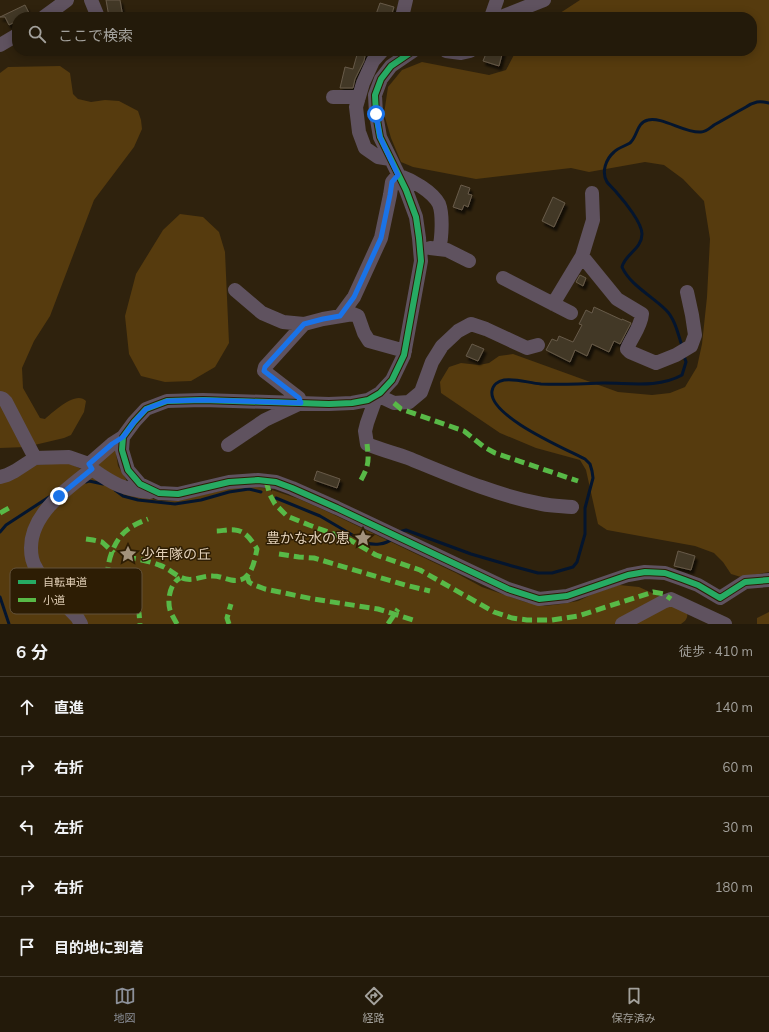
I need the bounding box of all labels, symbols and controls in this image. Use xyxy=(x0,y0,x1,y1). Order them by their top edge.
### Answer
search box xyxy=(12,12,757,56)
icon: search xyxy=(26,23,48,45)
text: ここで検索 xyxy=(58,26,133,45)
route start xyxy=(367,105,385,123)
route end xyxy=(50,487,68,505)
place icon: 豊かな水の恵 xyxy=(353,528,373,548)
place label: 豊かな水の恵 xyxy=(266,529,350,547)
place icon: 少年隊の丘 xyxy=(118,544,138,564)
place label: 少年隊の丘 xyxy=(141,545,211,563)
legend xyxy=(10,568,142,614)
text: 自転車道 xyxy=(43,575,87,589)
text: 小道 xyxy=(43,593,65,607)
text: 6 分 xyxy=(16,641,48,662)
text: 徒歩 · 410 m xyxy=(679,643,753,659)
icon: ahead xyxy=(16,696,38,718)
text: 直進 xyxy=(54,698,84,717)
text: 140 m xyxy=(715,699,753,715)
icon: right xyxy=(16,756,38,778)
text: 右折 xyxy=(54,758,84,777)
text: 60 m xyxy=(723,759,753,775)
icon: left xyxy=(16,816,38,838)
text: 左折 xyxy=(54,818,84,837)
text: 30 m xyxy=(723,819,753,835)
icon: right xyxy=(16,876,38,898)
text: 右折 xyxy=(54,878,84,897)
text: 180 m xyxy=(715,879,753,895)
icon: arrive xyxy=(16,936,38,958)
text: 目的地に到着 xyxy=(54,938,144,957)
tab: 地図 xyxy=(114,985,136,1025)
tab: 経路 xyxy=(363,985,385,1025)
tab: 保存済み xyxy=(612,985,656,1025)

